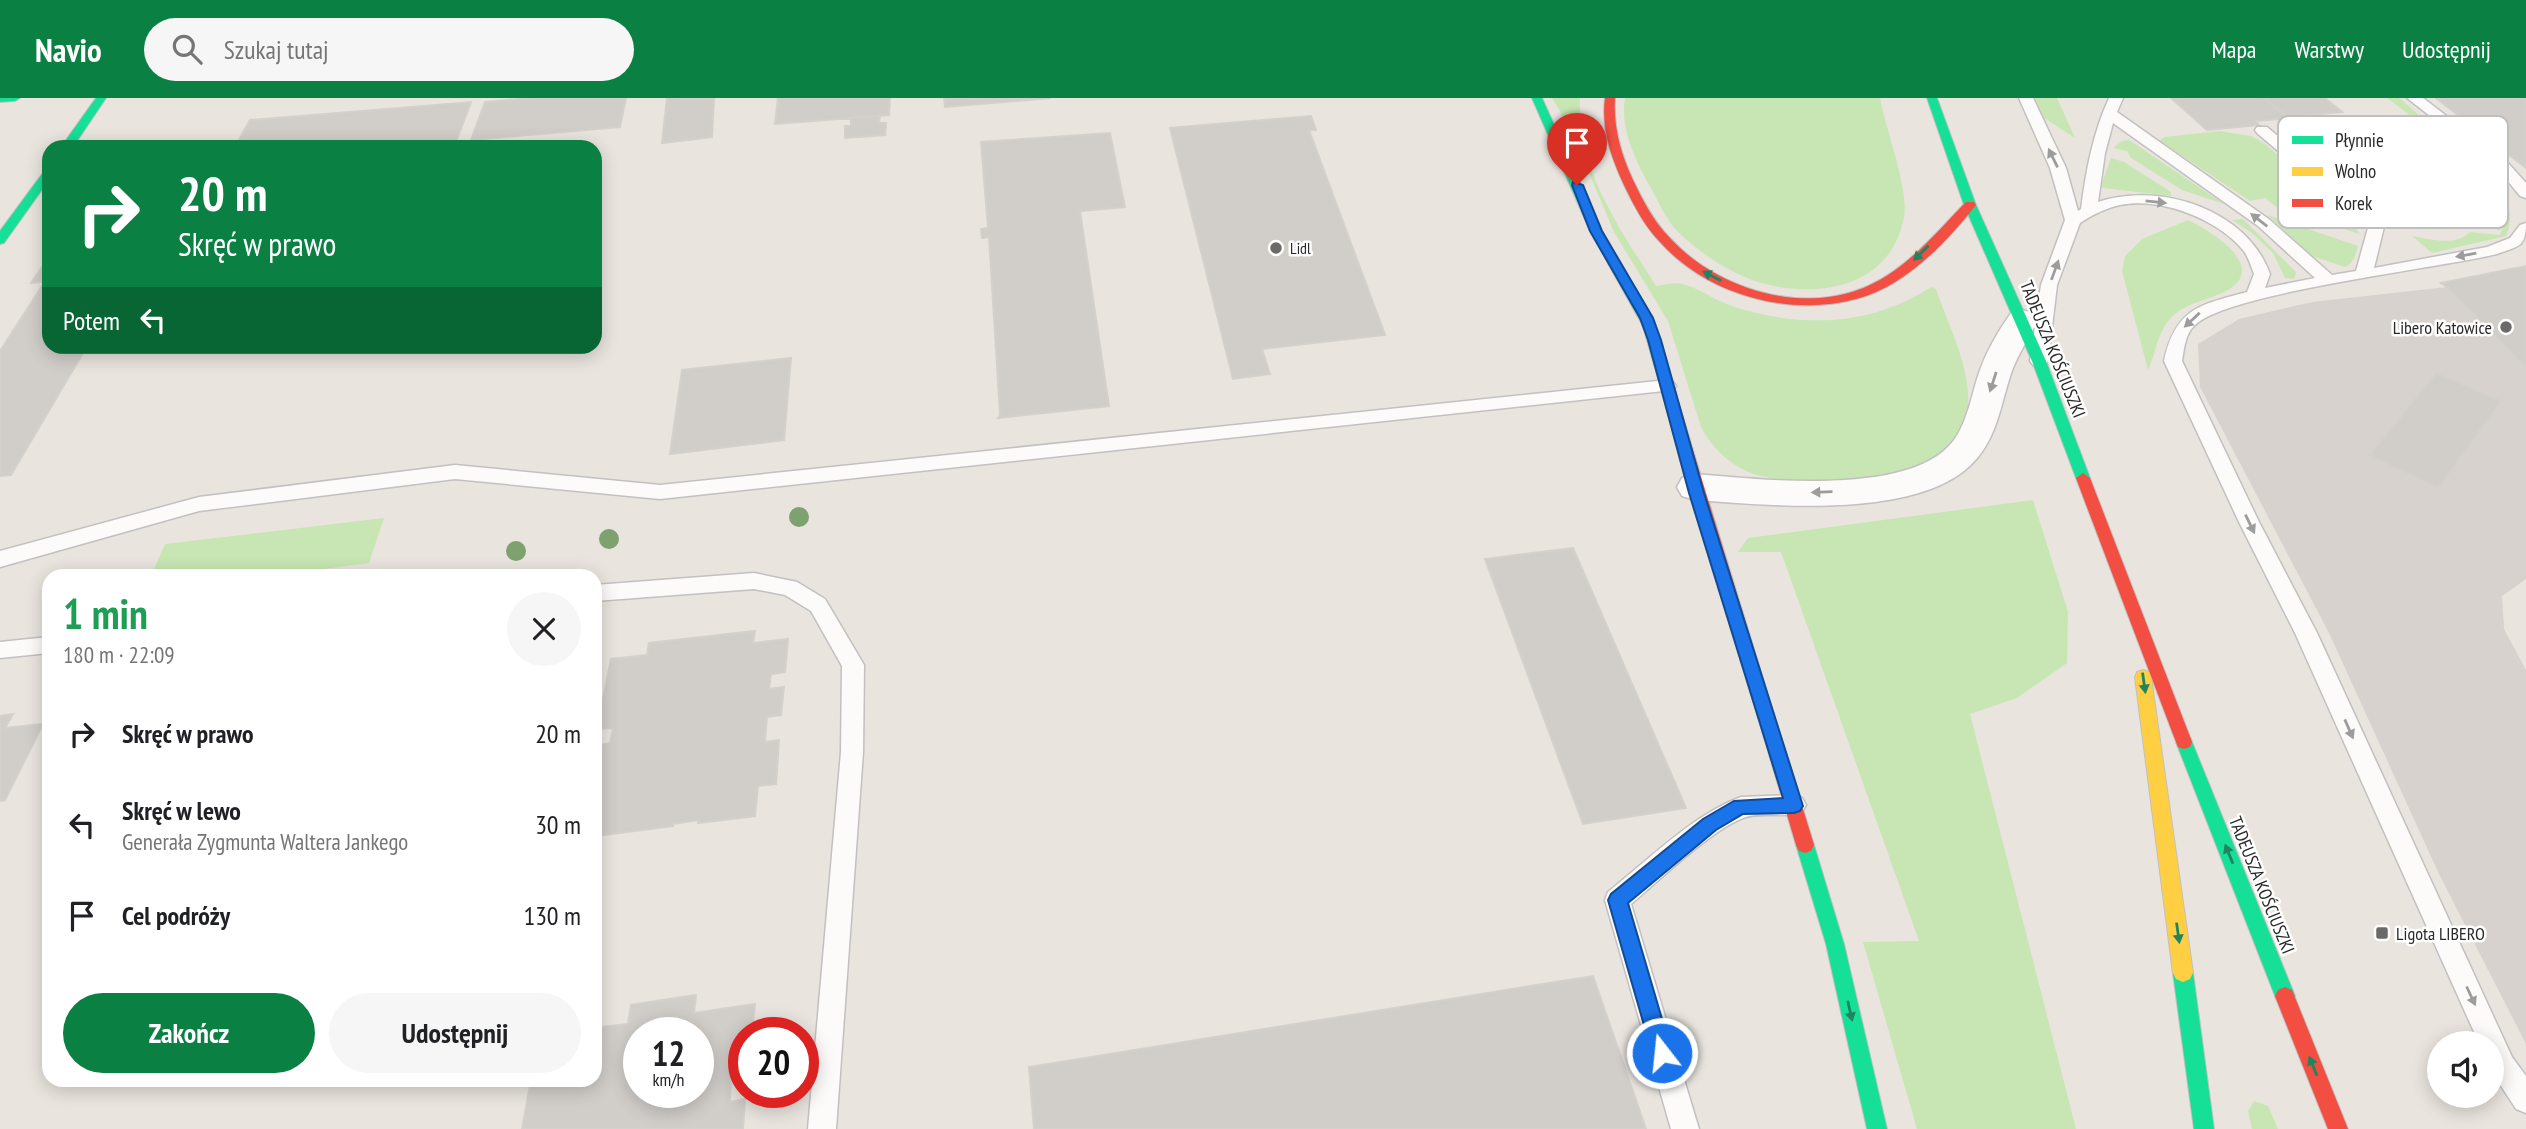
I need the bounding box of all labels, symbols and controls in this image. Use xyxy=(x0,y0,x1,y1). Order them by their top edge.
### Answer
search box xyxy=(144,18,634,81)
text: Navio xyxy=(35,28,102,71)
icon: search xyxy=(168,30,206,68)
text: Szukaj tutaj xyxy=(224,33,329,66)
text: Mapa xyxy=(2212,34,2256,65)
text: Warstwy xyxy=(2294,34,2364,65)
text: Udostępnij xyxy=(2402,34,2491,65)
pin xyxy=(1547,113,1607,185)
legend xyxy=(2278,116,2508,228)
icon: arrive xyxy=(1558,124,1596,162)
text: Płynnie xyxy=(2335,128,2384,152)
one-way arrow xyxy=(2048,148,2059,168)
text: Wolno xyxy=(2335,159,2376,183)
text: 20 m xyxy=(178,161,267,225)
icon: right xyxy=(63,168,154,259)
text: Korek xyxy=(2335,191,2373,215)
one-way arrow xyxy=(2145,196,2167,207)
one-way arrow xyxy=(2250,212,2268,227)
text: Skręć w prawo xyxy=(178,223,336,265)
place label: Lidl xyxy=(1290,238,1311,258)
marker: Lidl xyxy=(1268,240,1284,256)
one-way arrow xyxy=(1913,244,1930,260)
one-way arrow xyxy=(2455,250,2477,261)
one-way arrow xyxy=(2049,260,2060,281)
one-way arrow xyxy=(1702,271,1722,282)
street label: TADEUSZA KOŚCIUSZKI xyxy=(2015,277,2091,421)
icon: left xyxy=(134,301,172,339)
text: Potem xyxy=(63,304,120,337)
one-way arrow xyxy=(2183,312,2201,328)
place label: Libero Katowice xyxy=(2393,316,2492,339)
marker: Libero Katowice xyxy=(2498,319,2514,335)
one-way arrow xyxy=(1987,371,1998,392)
one-way arrow xyxy=(1811,486,1833,497)
one-way arrow xyxy=(2244,514,2255,534)
text: 1 min xyxy=(63,586,148,641)
button: close xyxy=(507,592,581,666)
text: 180 m · 22:09 xyxy=(63,640,175,669)
one-way arrow xyxy=(2138,673,2149,695)
icon: right xyxy=(63,715,101,753)
text: Skręć w prawo xyxy=(122,717,253,750)
text: 20 m xyxy=(535,717,581,750)
one-way arrow xyxy=(2344,718,2355,739)
text: Skręć w lewo xyxy=(122,794,241,827)
icon: left xyxy=(63,806,101,844)
text: 30 m xyxy=(535,808,581,841)
street label: TADEUSZA KOŚCIUSZKI xyxy=(2224,813,2300,957)
text: Generała Zygmunta Waltera Jankego xyxy=(122,827,408,856)
one-way arrow xyxy=(2223,844,2234,865)
icon: arrive xyxy=(63,897,101,935)
text: Cel podróży xyxy=(122,899,230,932)
text: 130 m xyxy=(523,899,581,932)
one-way arrow xyxy=(2172,922,2183,944)
place label: Ligota LIBERO xyxy=(2396,922,2485,945)
marker: Ligota LIBERO xyxy=(2374,925,2390,941)
one-way arrow xyxy=(2465,986,2477,1006)
button: Zakończ xyxy=(63,993,315,1073)
button: Udostępnij xyxy=(329,993,581,1073)
one-way arrow xyxy=(1845,1000,1856,1022)
position arrow xyxy=(1625,1016,1699,1090)
speed limit sign: 20 xyxy=(728,1017,819,1108)
text: 12 xyxy=(652,1030,685,1076)
map controls xyxy=(2427,1031,2504,1108)
button: sound xyxy=(2427,1031,2504,1108)
one-way arrow xyxy=(2307,1055,2318,1076)
text: km/h xyxy=(653,1068,684,1091)

